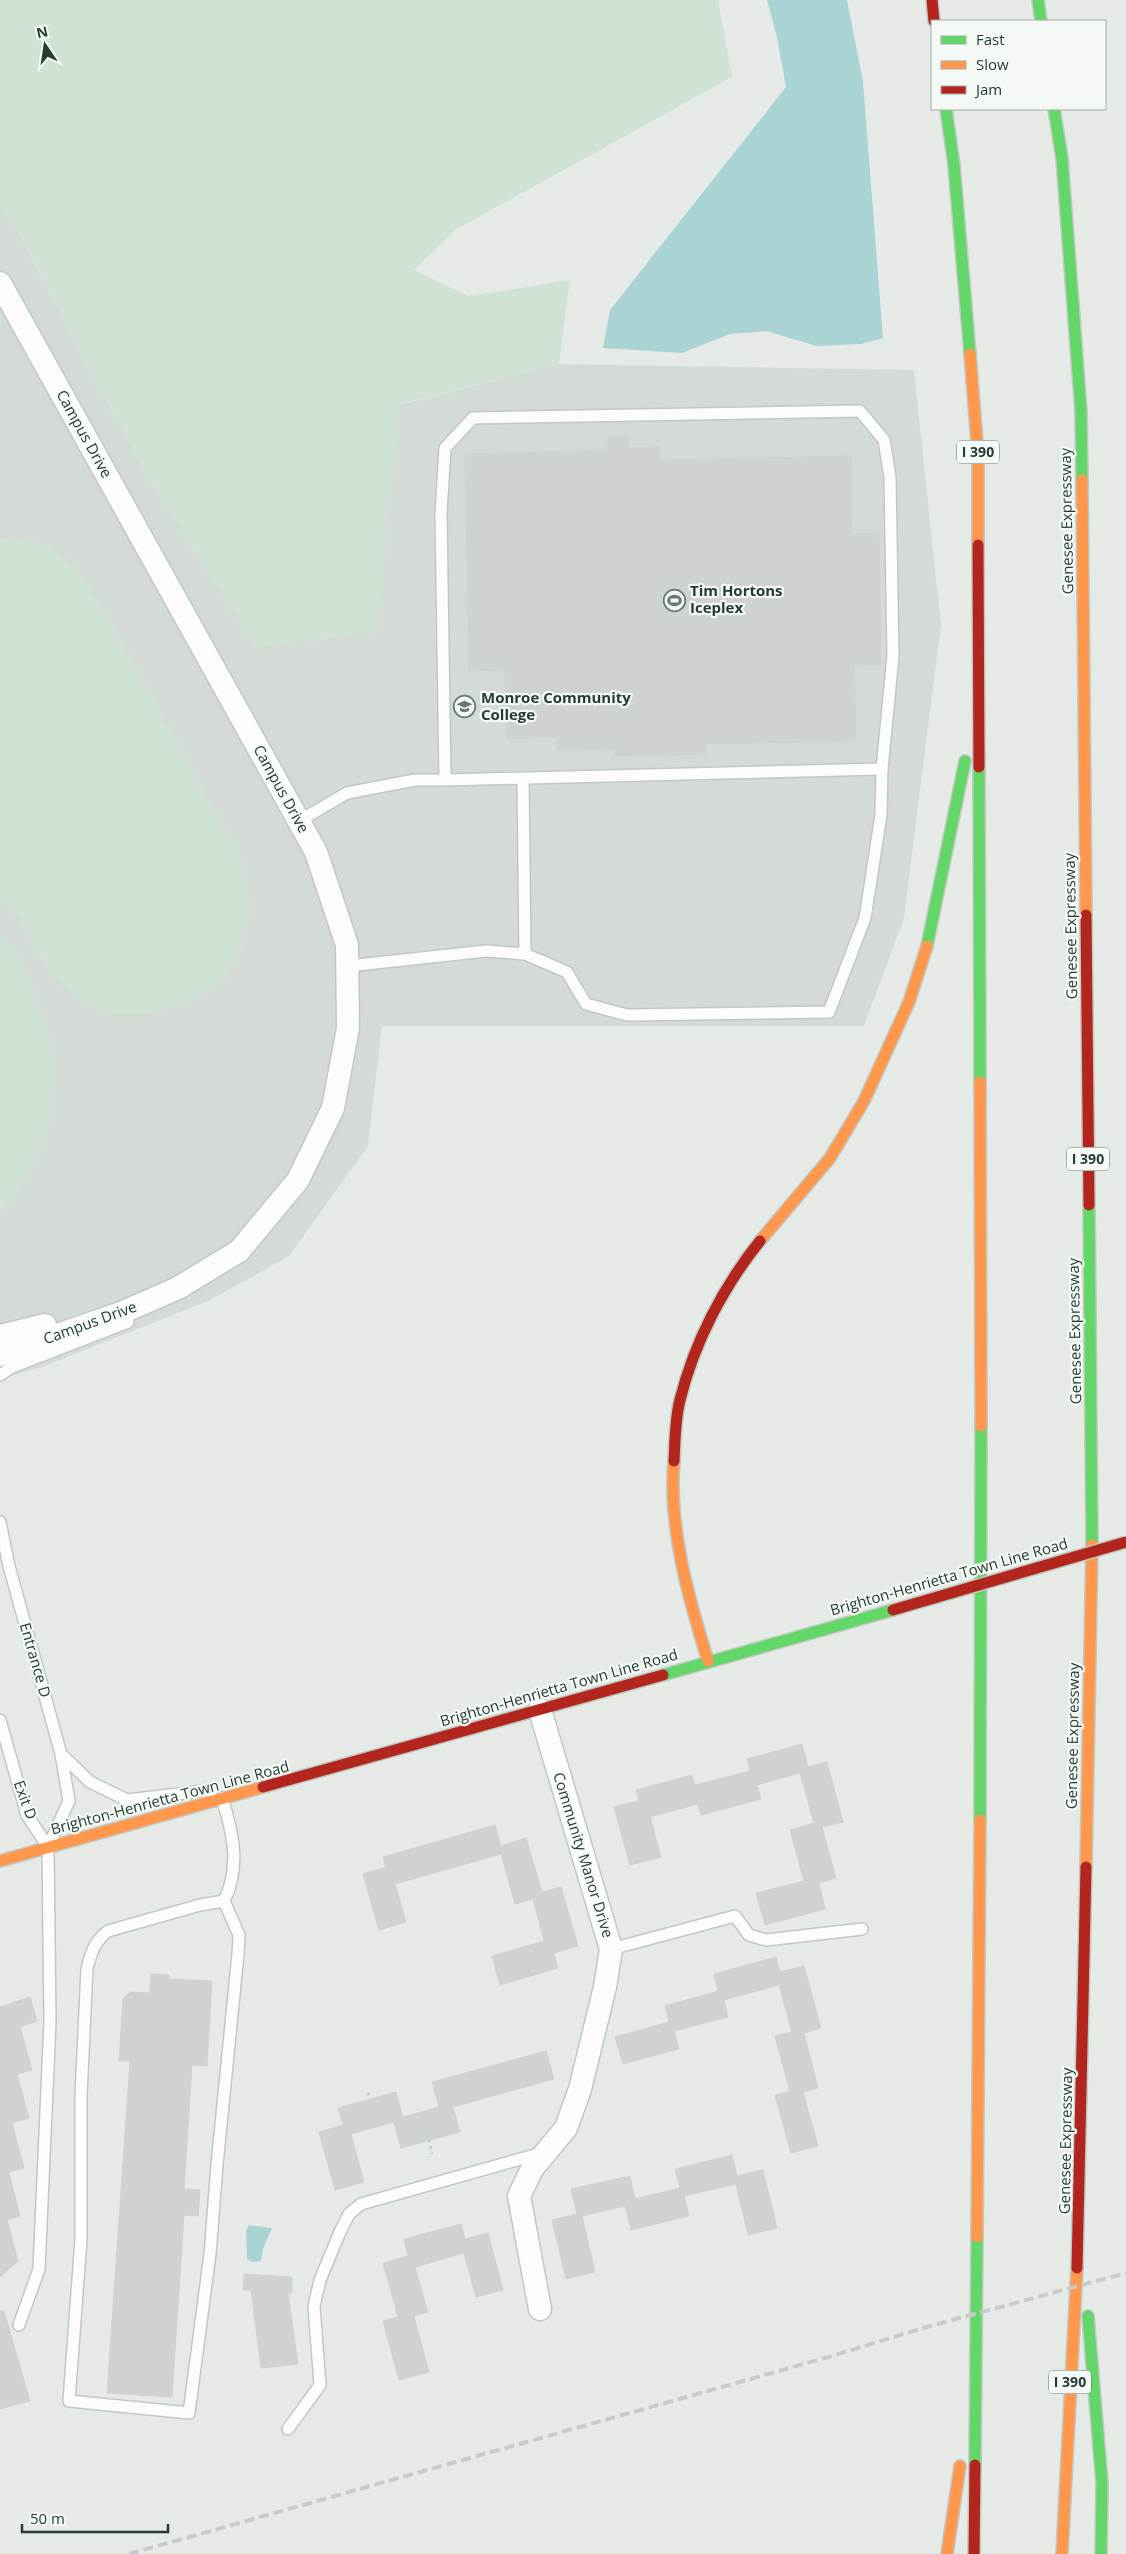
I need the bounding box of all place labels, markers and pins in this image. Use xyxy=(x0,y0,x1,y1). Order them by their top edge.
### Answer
place label: Tim Hortons Iceplex xyxy=(690,580,783,617)
sports icon: Tim Hortons Iceplex xyxy=(662,588,686,612)
place label: Monroe Community College xyxy=(481,687,631,724)
school or university icon: Monroe Community College xyxy=(453,695,477,719)

